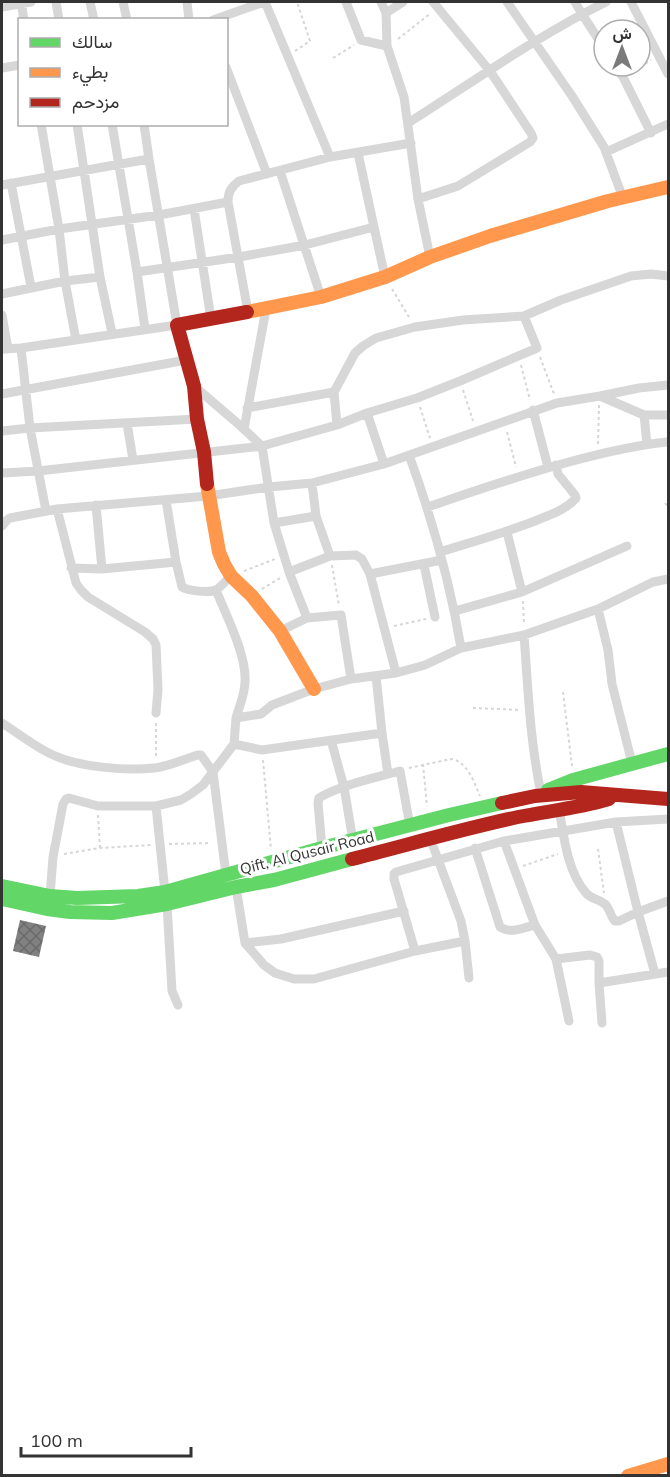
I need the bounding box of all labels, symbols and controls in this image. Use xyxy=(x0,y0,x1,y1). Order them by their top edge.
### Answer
legend xyxy=(18,18,228,126)
north arrow xyxy=(592,18,652,78)
text: ش xyxy=(612,23,632,43)
text: سالك xyxy=(72,30,112,53)
text: بطيء xyxy=(72,60,108,87)
text: مزدحم xyxy=(72,90,119,114)
street label: Qift, Al Qusair Road xyxy=(238,827,376,878)
scale bar xyxy=(21,1420,190,1458)
text: 100 m xyxy=(30,1429,83,1452)

